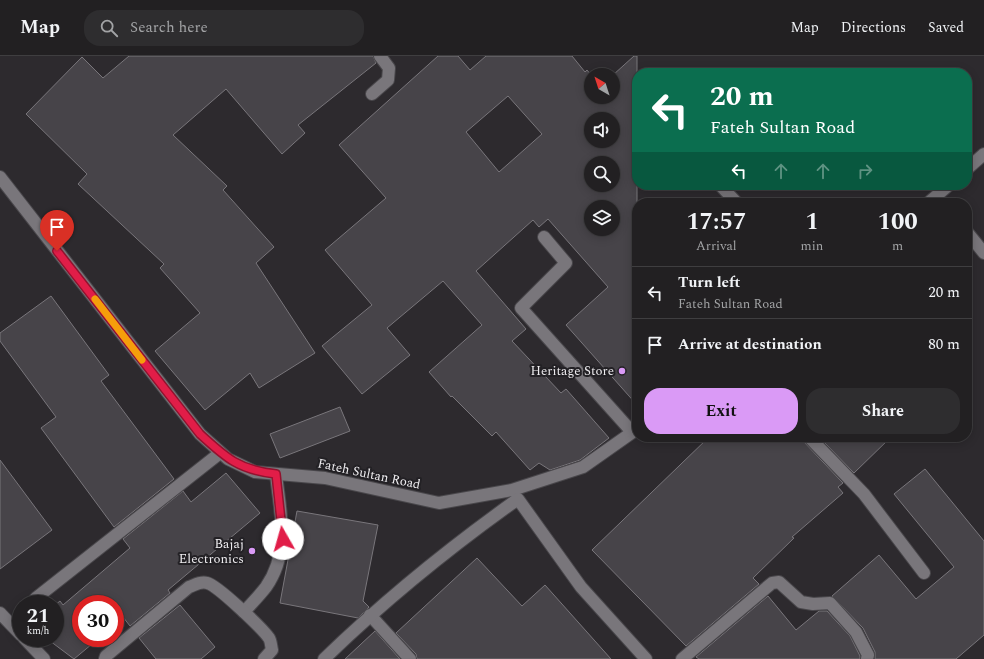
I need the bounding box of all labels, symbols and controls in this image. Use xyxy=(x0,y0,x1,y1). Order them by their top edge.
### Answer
search box xyxy=(84,10,364,46)
text: Map xyxy=(20,13,60,42)
text: Search here xyxy=(130,16,208,39)
icon: search xyxy=(98,17,120,39)
text: Map xyxy=(791,17,819,38)
text: Directions xyxy=(841,17,906,38)
text: Saved xyxy=(928,17,964,38)
north arrow xyxy=(584,68,620,104)
map controls xyxy=(584,68,620,236)
text: 20 m xyxy=(710,75,774,118)
icon: left xyxy=(644,84,696,136)
button: sound xyxy=(584,112,620,148)
text: Fateh Sultan Road xyxy=(710,114,855,141)
button: search xyxy=(584,156,620,192)
icon: left xyxy=(728,160,750,182)
icon: ahead xyxy=(770,160,792,182)
icon: ahead xyxy=(812,160,834,182)
icon: right xyxy=(854,160,876,182)
button: layers xyxy=(584,200,620,236)
text: 17:57 xyxy=(686,204,746,240)
text: 1 xyxy=(805,204,819,240)
text: 100 xyxy=(877,204,918,240)
pin xyxy=(40,210,74,251)
icon: arrive xyxy=(46,216,68,238)
text: Arrival xyxy=(696,236,737,256)
text: min xyxy=(801,236,823,256)
text: m xyxy=(892,236,903,256)
text: Turn left xyxy=(678,271,740,294)
text: 20 m xyxy=(928,281,960,304)
icon: left xyxy=(644,282,666,304)
text: Fateh Sultan Road xyxy=(678,294,783,314)
text: Arrive at destination xyxy=(678,333,822,356)
text: 80 m xyxy=(928,333,960,356)
icon: arrive xyxy=(644,334,666,356)
place label: Heritage Store xyxy=(530,361,614,381)
marker: Heritage Store xyxy=(617,366,627,376)
button: Exit xyxy=(644,388,798,434)
button: Share xyxy=(806,388,960,434)
street label: Fateh Sultan Road xyxy=(316,453,422,495)
position arrow xyxy=(262,518,304,560)
place label: Bajaj Electronics xyxy=(179,534,244,569)
marker: Bajaj Electronics xyxy=(247,546,257,556)
speed limit sign: 30 xyxy=(72,595,124,647)
text: 21 xyxy=(27,601,49,631)
text: km/h xyxy=(27,623,49,639)

